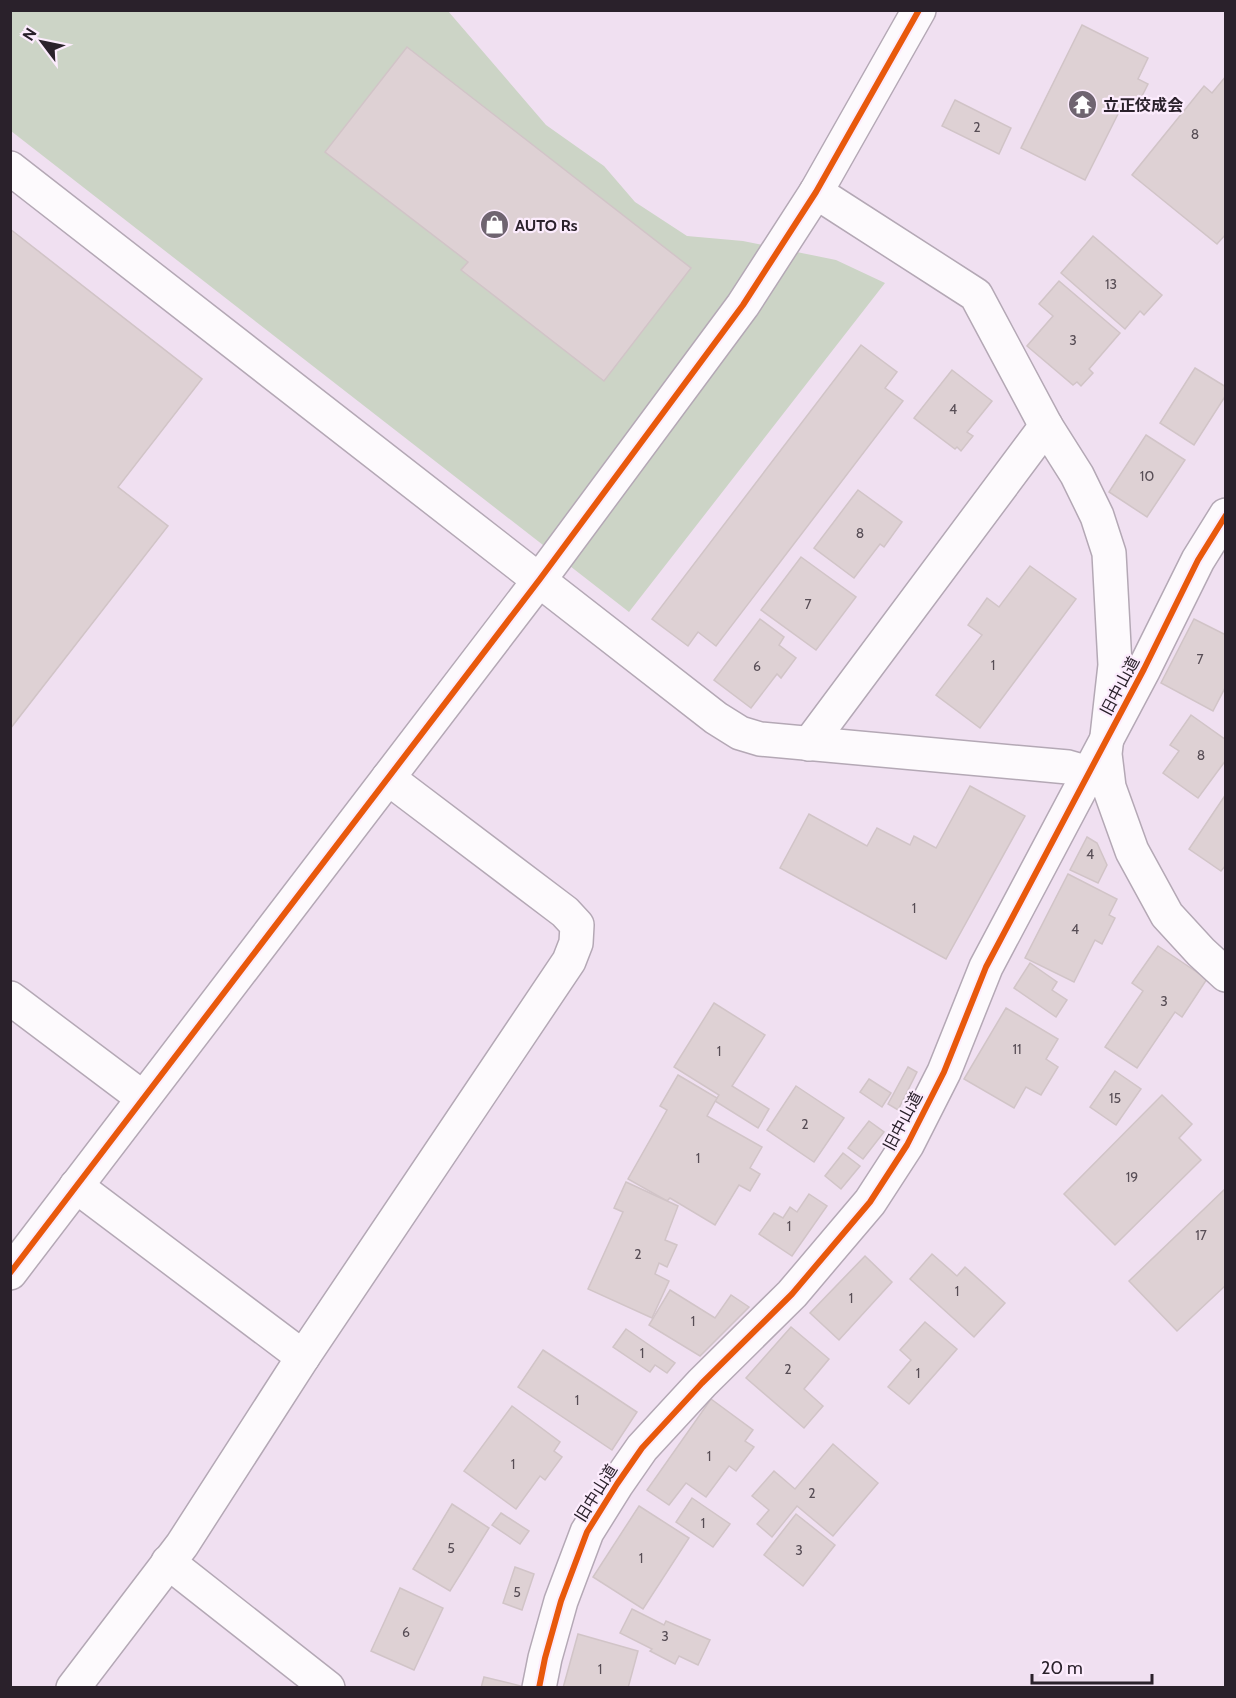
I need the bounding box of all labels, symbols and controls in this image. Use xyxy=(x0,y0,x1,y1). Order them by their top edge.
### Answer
north arrow xyxy=(12,12,72,72)
text: N xyxy=(19,24,41,44)
temple icon: 立正佼成会 xyxy=(1066,89,1098,121)
place label: 立正佼成会 xyxy=(1103,96,1183,115)
house number: 2 xyxy=(973,118,981,136)
house number: 8 xyxy=(1191,125,1199,143)
shop icon: AUTO Rs xyxy=(478,209,510,241)
place label: AUTO Rs xyxy=(515,216,578,235)
house number: 13 xyxy=(1105,275,1117,293)
house number: 3 xyxy=(1069,331,1077,349)
house number: 4 xyxy=(949,400,957,418)
house number: 10 xyxy=(1140,467,1154,485)
house number: 8 xyxy=(856,524,864,542)
house number: 7 xyxy=(804,595,812,613)
house number: 7 xyxy=(1196,650,1204,668)
street label: 旧中山道 xyxy=(1097,653,1143,719)
house number: 1 xyxy=(991,656,995,674)
house number: 6 xyxy=(753,657,761,675)
house number: 8 xyxy=(1197,746,1205,764)
house number: 4 xyxy=(1086,845,1094,863)
house number: 1 xyxy=(912,899,916,917)
house number: 4 xyxy=(1071,920,1079,938)
house number: 3 xyxy=(1160,992,1168,1010)
house number: 11 xyxy=(1012,1040,1022,1058)
house number: 1 xyxy=(717,1042,721,1060)
street label: 旧中山道 xyxy=(880,1088,926,1154)
house number: 15 xyxy=(1109,1089,1121,1107)
house number: 2 xyxy=(801,1115,809,1133)
house number: 1 xyxy=(696,1149,700,1167)
house number: 19 xyxy=(1126,1168,1138,1186)
house number: 1 xyxy=(787,1217,791,1235)
house number: 17 xyxy=(1195,1226,1207,1244)
house number: 2 xyxy=(634,1245,642,1263)
house number: 1 xyxy=(955,1282,959,1300)
house number: 1 xyxy=(849,1289,853,1307)
house number: 1 xyxy=(691,1312,695,1330)
house number: 1 xyxy=(640,1344,644,1362)
house number: 2 xyxy=(784,1360,792,1378)
house number: 1 xyxy=(916,1364,920,1382)
house number: 1 xyxy=(575,1391,579,1409)
house number: 1 xyxy=(707,1447,711,1465)
house number: 1 xyxy=(511,1455,515,1473)
street label: 旧中山道 xyxy=(571,1461,621,1525)
house number: 2 xyxy=(808,1484,816,1502)
house number: 1 xyxy=(701,1514,705,1532)
house number: 5 xyxy=(447,1539,455,1557)
house number: 3 xyxy=(795,1541,803,1559)
house number: 1 xyxy=(639,1549,643,1567)
house number: 5 xyxy=(513,1583,521,1601)
house number: 6 xyxy=(402,1623,410,1641)
house number: 3 xyxy=(661,1627,669,1645)
scale bar xyxy=(1032,1647,1152,1685)
text: 20 m xyxy=(1041,1657,1083,1679)
house number: 1 xyxy=(598,1660,602,1678)

